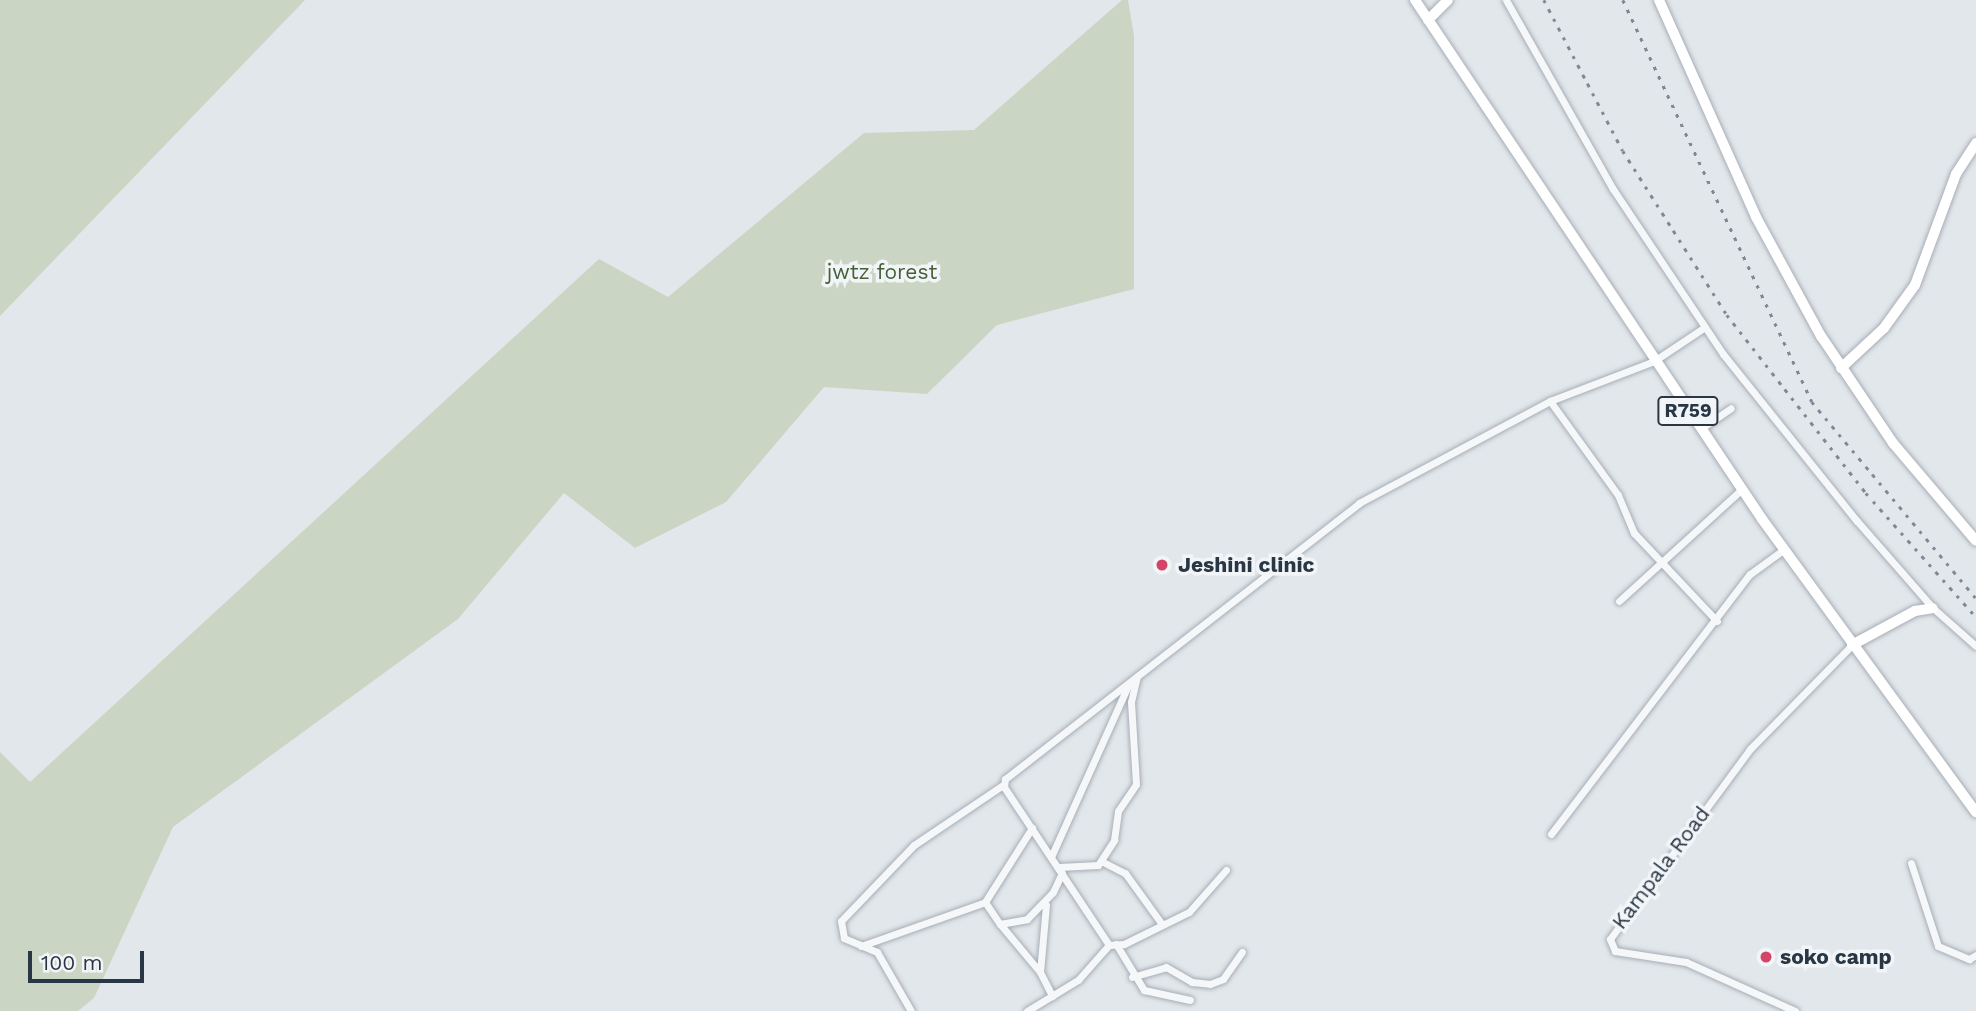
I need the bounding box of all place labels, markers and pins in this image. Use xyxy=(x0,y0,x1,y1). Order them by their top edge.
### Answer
place label: Jeshini clinic xyxy=(1178,552,1314,578)
marker: Jeshini clinic xyxy=(1152,555,1172,575)
place label: soko camp xyxy=(1780,944,1892,970)
marker: soko camp xyxy=(1758,949,1774,965)

